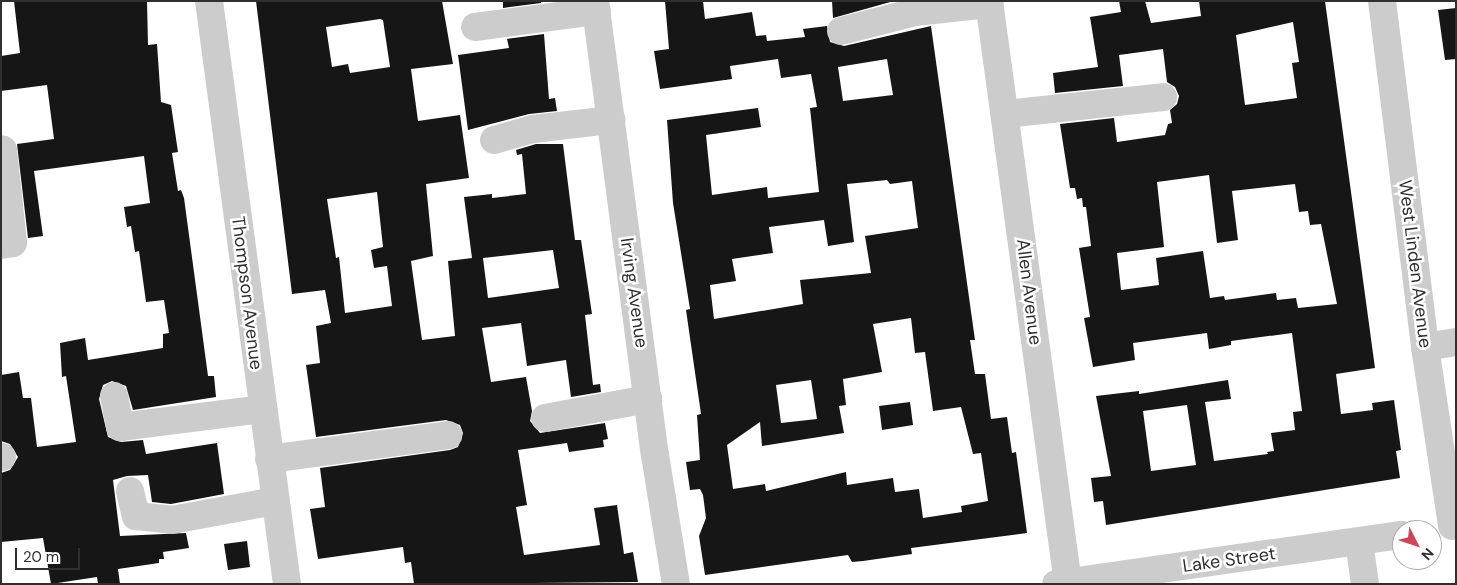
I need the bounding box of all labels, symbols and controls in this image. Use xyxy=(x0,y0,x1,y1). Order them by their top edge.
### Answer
street label: West Linden Avenue xyxy=(1394,179,1436,349)
street label: Thompson Avenue xyxy=(227,215,267,371)
street label: Irving Avenue xyxy=(616,237,652,349)
street label: Allen Avenue xyxy=(1012,238,1046,346)
north arrow xyxy=(1392,520,1442,570)
scale bar xyxy=(18,538,82,570)
street label: Lake Street xyxy=(1181,543,1277,577)
text: N xyxy=(1417,544,1438,564)
text: 20 m xyxy=(23,547,59,567)

